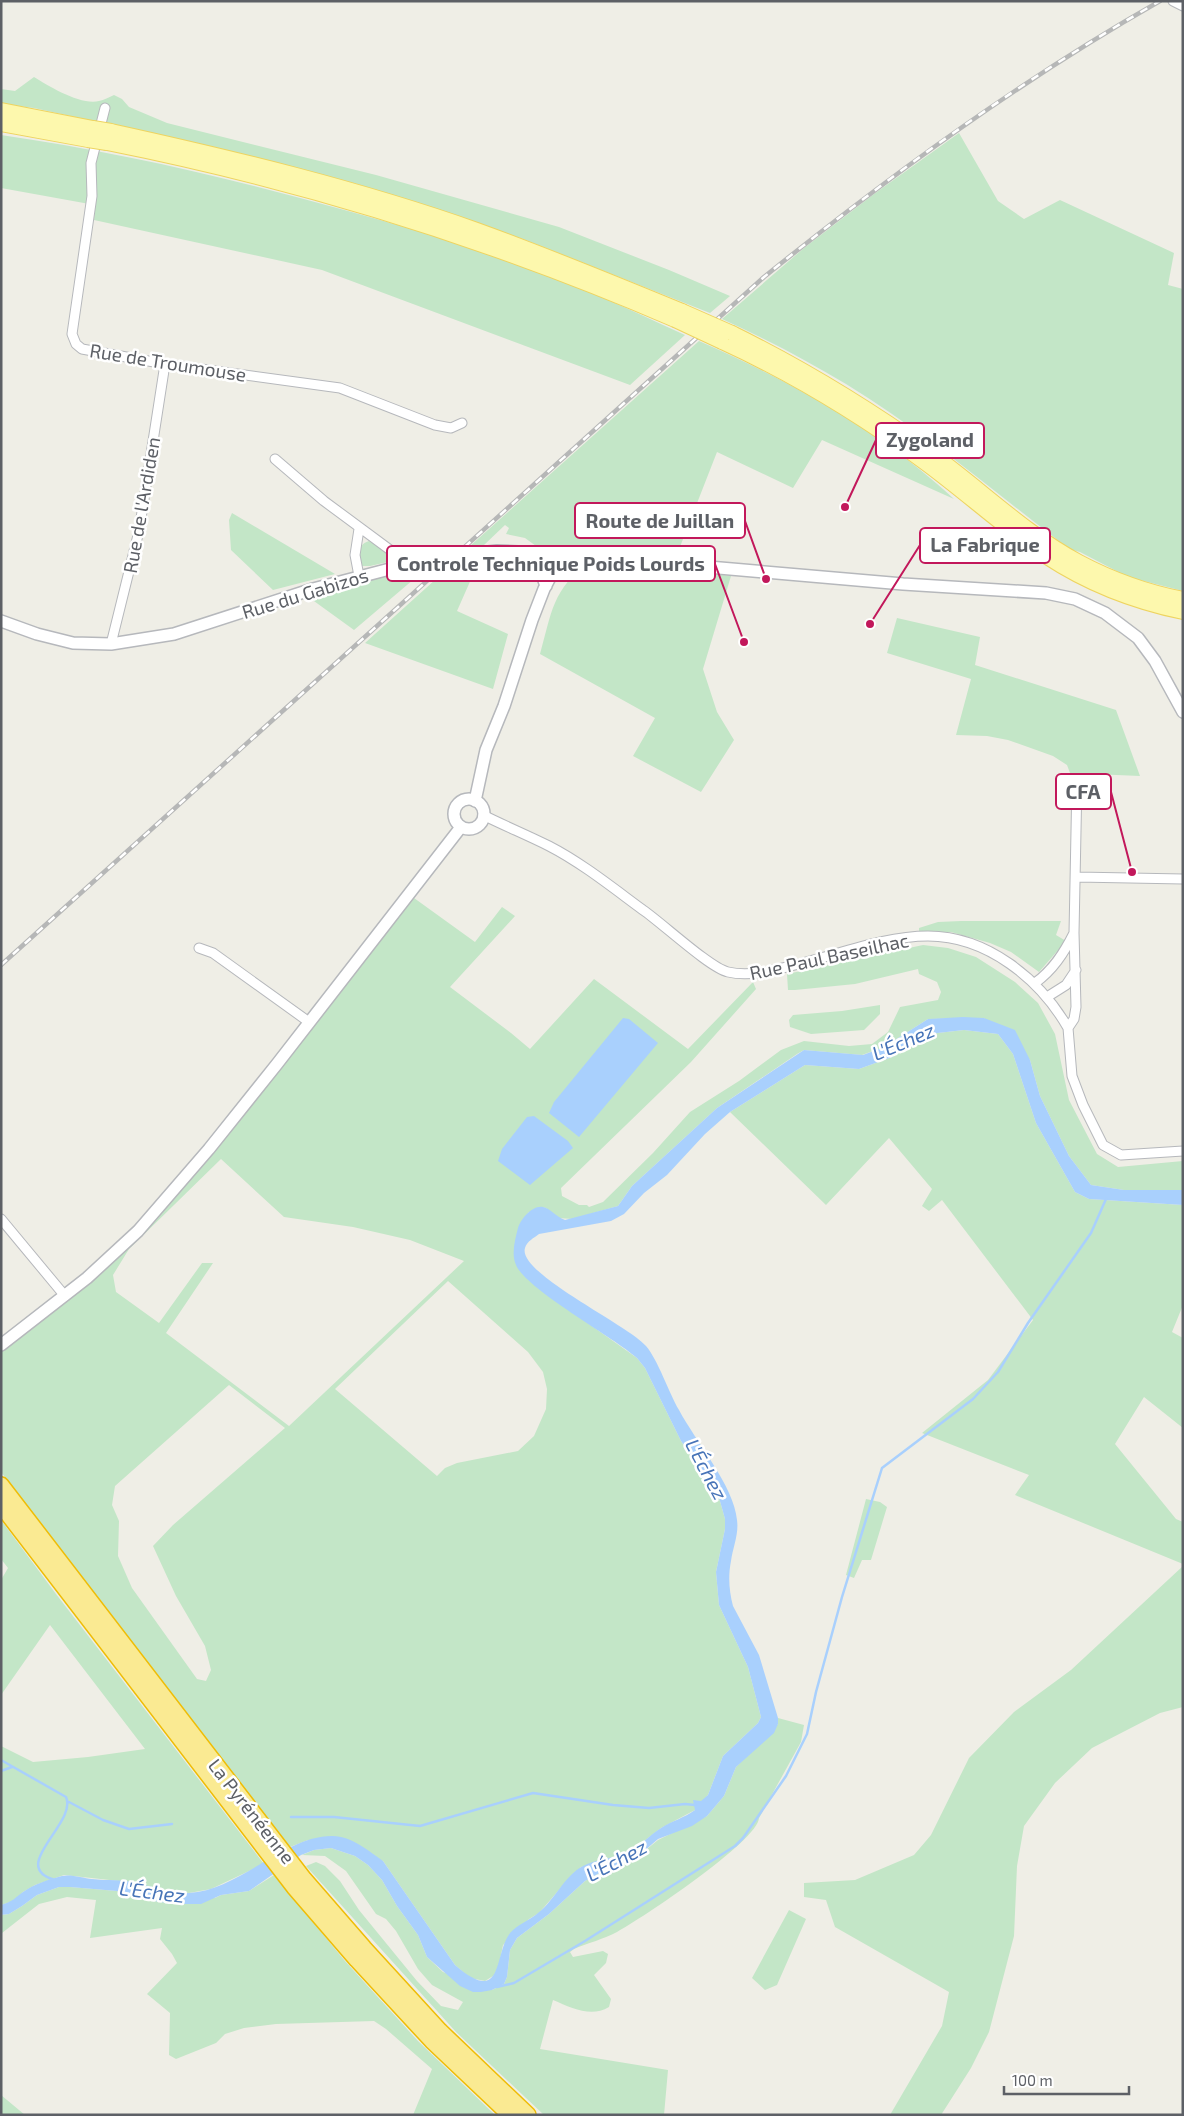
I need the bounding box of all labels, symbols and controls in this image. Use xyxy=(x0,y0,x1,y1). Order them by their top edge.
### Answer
street label: Rue de Troumouse xyxy=(88,338,248,386)
callout: Zygoland xyxy=(876,423,984,458)
text: Zygoland xyxy=(886,427,974,452)
street label: Rue de l'Ardiden xyxy=(118,435,164,575)
callout: Route de Juillan xyxy=(575,503,745,538)
text: Route de Juillan xyxy=(586,508,734,532)
callout: La Fabrique xyxy=(920,528,1050,563)
text: La Fabrique xyxy=(930,532,1040,556)
callout: Controle Technique Poids Lourds xyxy=(387,546,715,581)
text: Controle Technique Poids Lourds xyxy=(397,551,705,575)
street label: Rue du Gabizos xyxy=(239,563,371,623)
callout: CFA xyxy=(1056,774,1111,809)
text: CFA xyxy=(1065,779,1101,803)
street label: Rue Paul Baseilhac xyxy=(747,928,911,984)
water label: L'Échez xyxy=(868,1017,938,1065)
water label: L'Échez xyxy=(681,1434,733,1504)
street label: La Pyrénéenne xyxy=(204,1754,300,1868)
water label: L'Échez xyxy=(581,1834,651,1886)
water label: L'Échez xyxy=(118,1875,186,1907)
scale bar xyxy=(1004,2064,1129,2096)
text: 100 m xyxy=(1012,2071,1053,2089)

